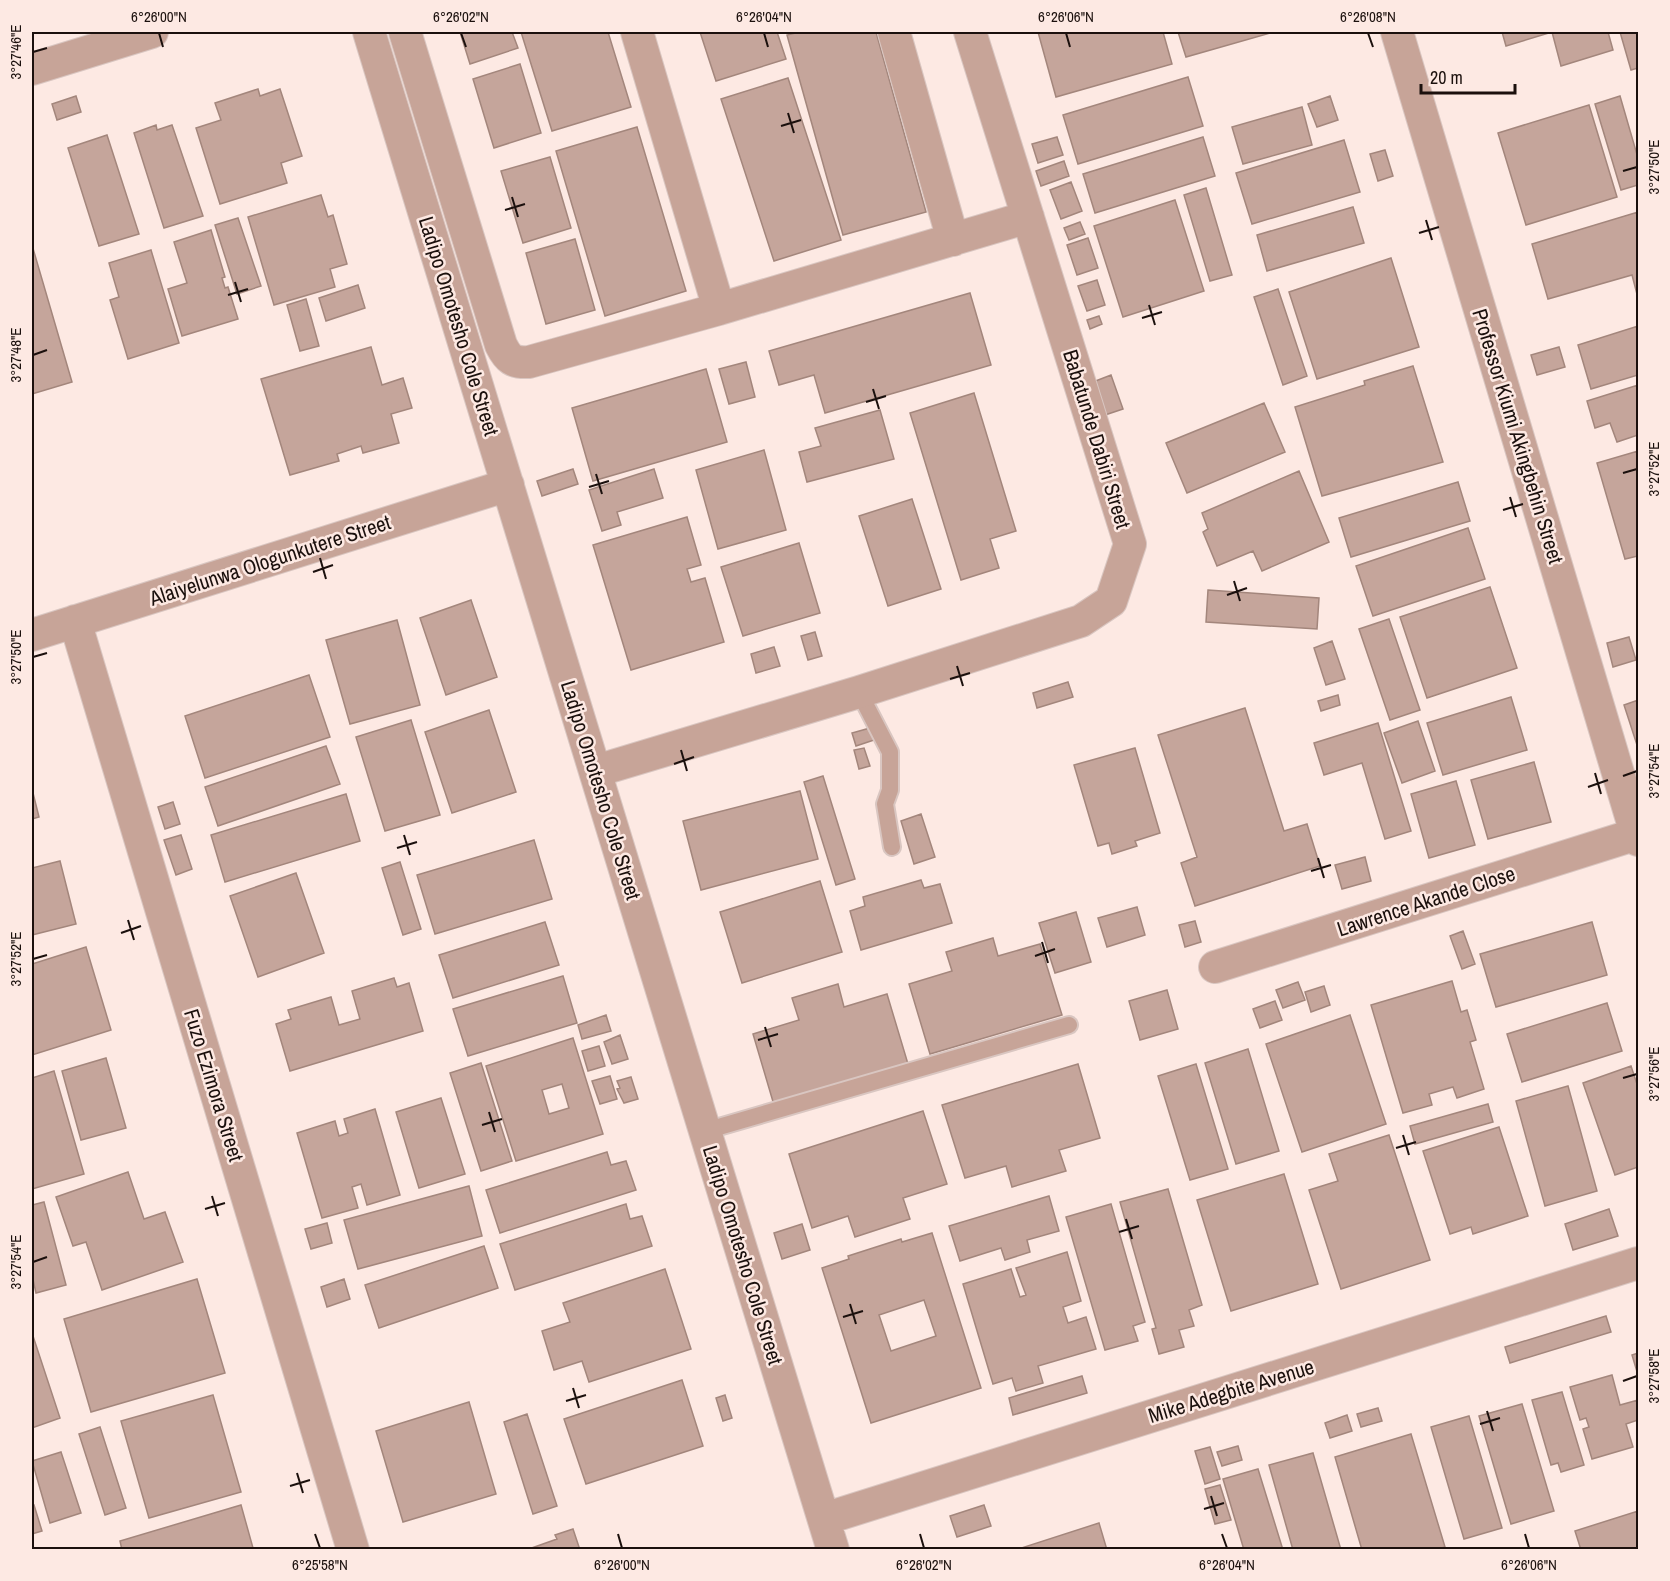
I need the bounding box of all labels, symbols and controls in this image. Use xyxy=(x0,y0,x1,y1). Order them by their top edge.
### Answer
text: 6°26'00"N xyxy=(131,6,187,27)
text: 6°26'02"N xyxy=(433,6,489,27)
text: 6°26'04"N xyxy=(736,6,792,27)
text: 6°26'06"N xyxy=(1038,6,1094,27)
text: 6°26'08"N xyxy=(1340,6,1396,27)
text: 3°27'46"E xyxy=(5,24,26,80)
scale bar xyxy=(1421,57,1516,95)
text: 20 m xyxy=(1430,65,1463,90)
text: 3°27'50"E xyxy=(1643,139,1664,195)
street label: Ladipo Omotesho Cole Street xyxy=(412,213,506,439)
street label: Professor Kiumi Akingbehin Street xyxy=(1465,305,1571,567)
text: 3°27'48"E xyxy=(5,327,26,383)
street label: Babatunde Dabiri Street xyxy=(1056,346,1138,532)
text: 3°27'52"E xyxy=(1643,441,1664,497)
street label: Alaiyelunwa Ologunkutere Street xyxy=(145,507,394,613)
text: 3°27'50"E xyxy=(5,629,26,685)
street label: Ladipo Omotesho Cole Street xyxy=(554,677,648,903)
text: 3°27'54"E xyxy=(1643,743,1664,799)
street label: Lawrence Akande Close xyxy=(1333,859,1519,943)
text: 3°27'52"E xyxy=(5,931,26,987)
street label: Fuzo Ezimora Street xyxy=(177,1005,251,1165)
text: 3°27'56"E xyxy=(1643,1046,1664,1102)
street label: Ladipo Omotesho Cole Street xyxy=(696,1142,790,1368)
text: 3°27'54"E xyxy=(5,1234,26,1290)
text: 3°27'58"E xyxy=(1643,1348,1664,1404)
street label: Mike Adegbite Avenue xyxy=(1144,1352,1318,1430)
text: 6°25'58"N xyxy=(292,1554,348,1575)
text: 6°26'00"N xyxy=(594,1554,650,1575)
text: 6°26'02"N xyxy=(896,1554,952,1575)
text: 6°26'04"N xyxy=(1199,1554,1255,1575)
text: 6°26'06"N xyxy=(1501,1554,1557,1575)

